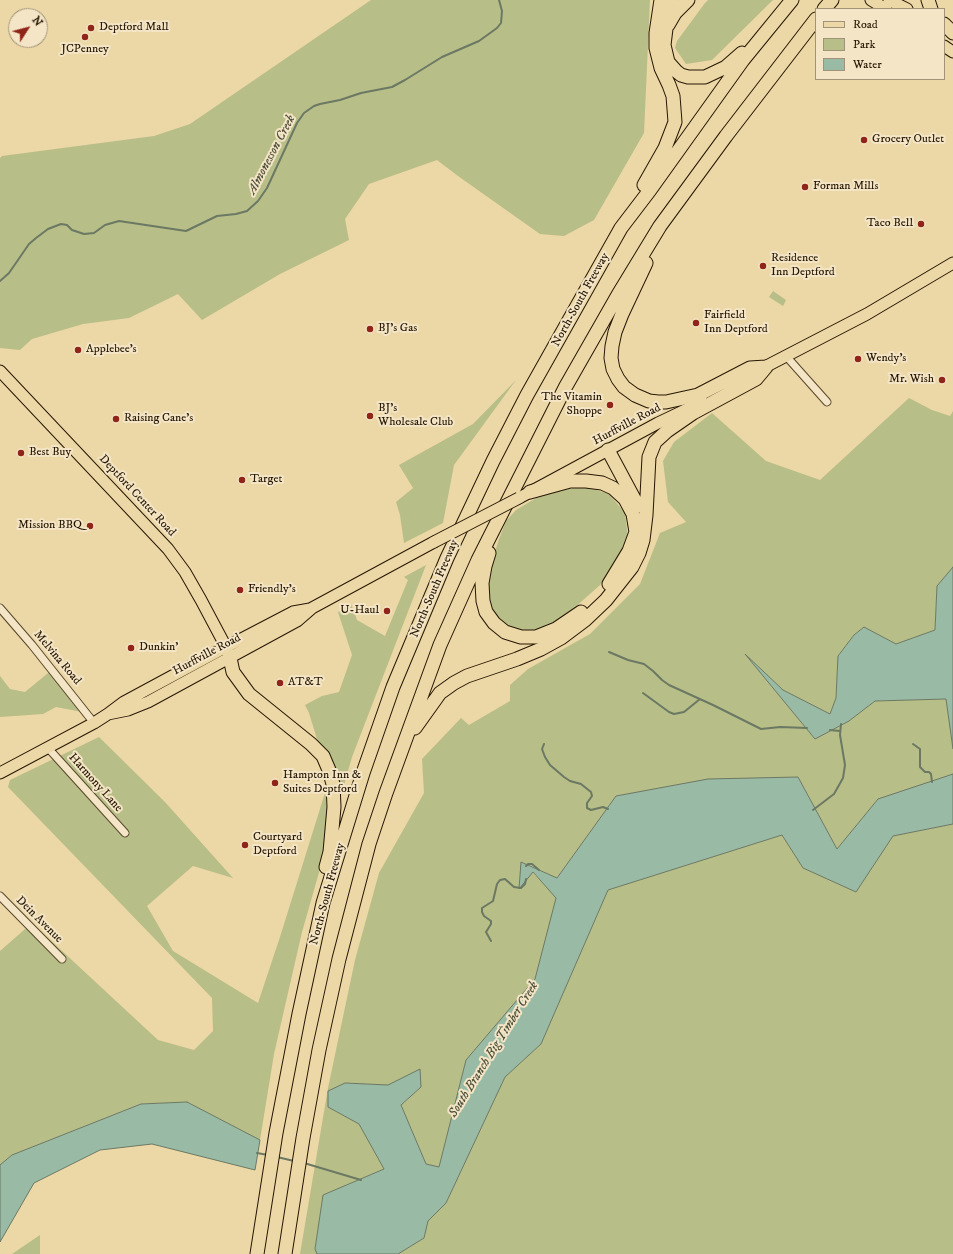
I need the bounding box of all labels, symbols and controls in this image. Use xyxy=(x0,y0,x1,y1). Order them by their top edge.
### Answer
north arrow xyxy=(8,8,48,48)
legend xyxy=(815,8,945,80)
text: N xyxy=(29,14,45,29)
text: Road xyxy=(853,17,878,32)
place label: Deptford Mall xyxy=(99,21,169,35)
marker: Deptford Mall xyxy=(86,23,96,33)
marker: JCPenney xyxy=(80,32,90,42)
text: Park xyxy=(853,37,875,52)
place label: JCPenney xyxy=(61,43,109,57)
text: Water xyxy=(853,57,882,72)
water label: Almonesson Creek xyxy=(245,113,299,197)
place label: Grocery Outlet xyxy=(872,133,944,147)
marker: Grocery Outlet xyxy=(859,135,869,145)
place label: Forman Mills xyxy=(813,180,878,194)
marker: Forman Mills xyxy=(800,182,810,192)
place label: Taco Bell xyxy=(867,217,913,231)
marker: Taco Bell xyxy=(916,219,926,229)
street label: North-South Freeway xyxy=(549,251,613,349)
place label: Residence Inn Deptford xyxy=(771,252,835,280)
marker: Residence Inn Deptford xyxy=(758,261,768,271)
place label: Fairfield Inn Deptford xyxy=(704,309,768,337)
marker: Fairfield Inn Deptford xyxy=(691,318,701,328)
place label: BJ's Gas xyxy=(378,322,417,336)
marker: BJ's Gas xyxy=(365,324,375,334)
place label: Applebee's xyxy=(86,343,137,357)
marker: Applebee's xyxy=(73,345,83,355)
place label: Wendy's xyxy=(866,352,906,366)
marker: Wendy's xyxy=(853,354,863,364)
place label: Mr. Wish xyxy=(889,373,934,387)
marker: Mr. Wish xyxy=(937,375,947,385)
place label: The Vitamin Shoppe xyxy=(541,391,602,419)
marker: The Vitamin Shoppe xyxy=(605,400,615,410)
street label: Hurffville Road xyxy=(591,401,663,449)
place label: BJ's Wholesale Club xyxy=(378,402,453,430)
marker: BJ's Wholesale Club xyxy=(365,411,375,421)
place label: Raising Cane's xyxy=(124,412,193,426)
marker: Raising Cane's xyxy=(111,414,121,424)
place label: Best Buy xyxy=(29,446,71,460)
marker: Best Buy xyxy=(16,448,26,458)
street label: Deptford Center Road xyxy=(96,452,178,540)
place label: Target xyxy=(250,473,282,487)
marker: Target xyxy=(237,475,247,485)
place label: Mission BBQ xyxy=(18,519,82,533)
marker: Mission BBQ xyxy=(85,521,95,531)
street label: North-South Freeway xyxy=(408,538,462,640)
place label: Friendly's xyxy=(248,583,296,597)
marker: Friendly's xyxy=(235,585,245,595)
place label: U-Haul xyxy=(340,604,379,618)
marker: U-Haul xyxy=(382,606,392,616)
street label: Melvina Road xyxy=(30,628,84,688)
street label: Hurffville Road xyxy=(171,631,243,679)
place label: Dunkin' xyxy=(139,641,178,655)
marker: Dunkin' xyxy=(126,643,136,653)
place label: AT&T xyxy=(288,676,323,690)
marker: AT&T xyxy=(275,678,285,688)
street label: Harmony Lane xyxy=(65,751,125,815)
place label: Hampton Inn & Suites Deptford xyxy=(283,769,361,797)
marker: Hampton Inn & Suites Deptford xyxy=(270,778,280,788)
place label: Courtyard Deptford xyxy=(253,831,302,859)
marker: Courtyard Deptford xyxy=(240,840,250,850)
street label: North-South Freeway xyxy=(307,841,349,947)
street label: Dein Avenue xyxy=(13,894,65,946)
water label: South Branch Big Timber Creek xyxy=(446,979,542,1121)

